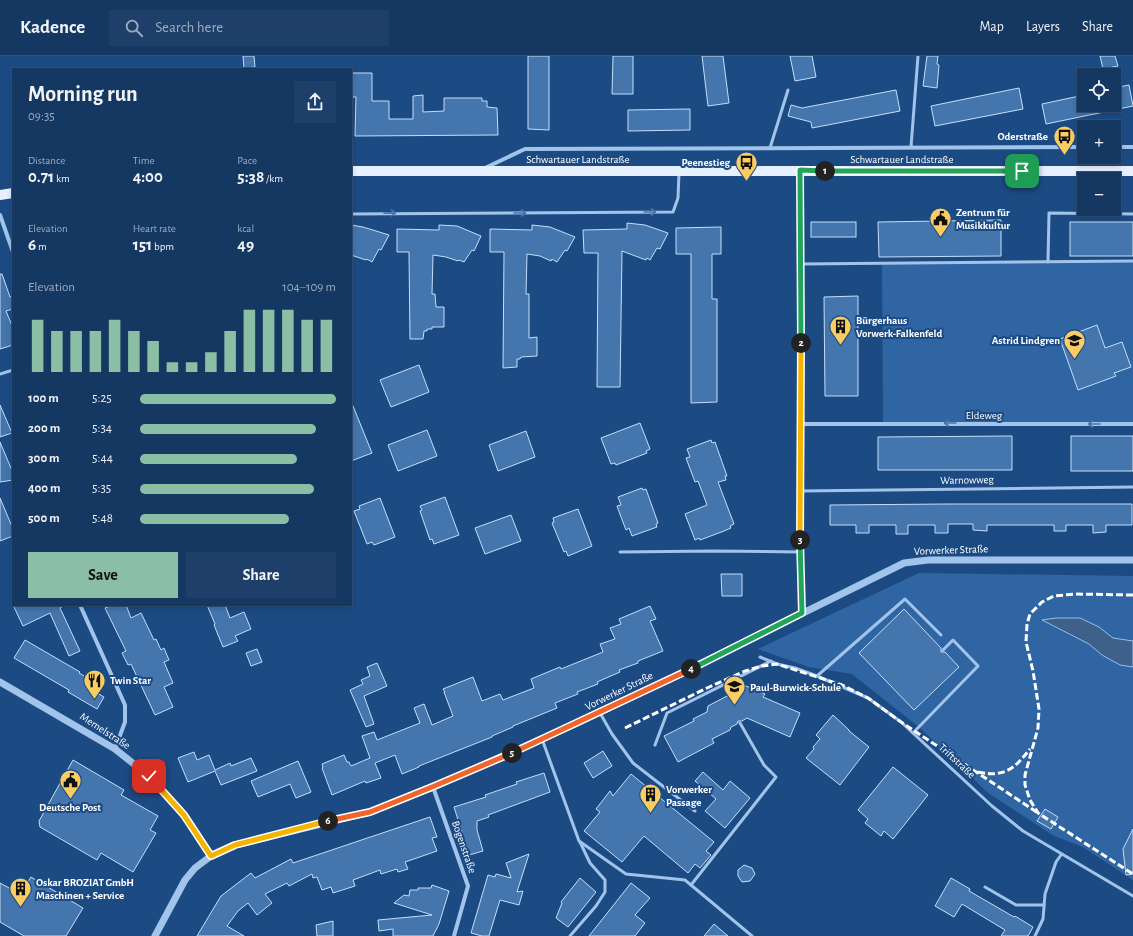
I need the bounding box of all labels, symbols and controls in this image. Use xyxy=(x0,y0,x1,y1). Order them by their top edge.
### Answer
search box xyxy=(109,10,389,46)
icon: search xyxy=(123,17,145,39)
text: Kadence xyxy=(20,18,85,37)
text: Search here xyxy=(155,20,223,35)
text: Map xyxy=(979,20,1004,34)
text: Layers xyxy=(1026,20,1060,34)
text: Share xyxy=(1082,20,1113,34)
map controls xyxy=(1077,68,1121,216)
button: locate xyxy=(1077,68,1121,112)
button: share xyxy=(294,81,336,123)
text: Morning run xyxy=(28,83,138,105)
text: 09:35 xyxy=(28,110,55,123)
button: + xyxy=(1077,120,1121,164)
bus stop icon: Oderstraße xyxy=(1051,123,1077,156)
place label: Oderstraße xyxy=(997,131,1048,142)
bus stop icon: Peenestieg xyxy=(733,149,759,182)
street label: Schwartauer Landstraße xyxy=(526,154,630,165)
street label: Schwartauer Landstraße xyxy=(850,154,954,165)
pin xyxy=(1005,154,1039,188)
text: Distance xyxy=(28,155,65,166)
text: Time xyxy=(133,155,155,166)
text: Pace xyxy=(237,155,257,166)
place label: Peenestieg xyxy=(681,157,730,168)
icon: arrive xyxy=(1011,160,1033,182)
pin: 1 xyxy=(815,161,835,181)
text: 1 xyxy=(823,165,827,176)
text: 0.71 xyxy=(28,168,54,185)
text: 4:00 xyxy=(133,168,163,185)
text: 5:38 xyxy=(237,168,264,185)
button: − xyxy=(1077,172,1121,216)
text: km xyxy=(54,173,70,184)
text: /km xyxy=(264,173,283,184)
public building icon: Zentrum für Musikkultur xyxy=(928,205,954,238)
place label: Zentrum für Musikkultur xyxy=(956,207,1010,231)
one-way arrow xyxy=(643,208,656,216)
one-way arrow xyxy=(383,209,396,217)
one-way arrow xyxy=(513,209,526,217)
text: Elevation xyxy=(28,223,68,234)
text: Heart rate xyxy=(133,223,176,234)
text: kcal xyxy=(237,223,254,234)
text: 6 xyxy=(28,236,36,253)
text: 151 xyxy=(133,236,152,253)
text: 49 xyxy=(237,236,254,253)
text: m xyxy=(36,241,47,252)
text: bpm xyxy=(152,241,174,252)
text: Elevation xyxy=(28,281,75,294)
text: 104–109 m xyxy=(282,281,336,294)
building icon: Bürgerhaus Vorwerk-Falkenfeld xyxy=(828,313,854,346)
place label: Bürgerhaus Vorwerk-Falkenfeld xyxy=(856,315,942,339)
school or university icon: Astrid Lindgren xyxy=(1062,327,1088,360)
pin: 2 xyxy=(791,333,811,353)
place label: Astrid Lindgren xyxy=(992,335,1060,346)
text: 2 xyxy=(798,337,804,348)
text: 100 m xyxy=(28,392,59,405)
text: 5:25 xyxy=(92,392,112,405)
street label: Eldeweg xyxy=(966,410,1003,421)
one-way arrow xyxy=(944,419,957,427)
one-way arrow xyxy=(1088,420,1101,428)
text: 200 m xyxy=(28,422,60,435)
text: 5:34 xyxy=(92,422,112,435)
text: 300 m xyxy=(28,452,60,465)
text: 5:44 xyxy=(92,452,113,465)
street label: Warnowweg xyxy=(940,474,995,486)
text: 400 m xyxy=(28,482,61,495)
text: 5:35 xyxy=(92,482,111,495)
text: 500 m xyxy=(28,512,60,525)
text: 5:48 xyxy=(92,512,113,525)
pin: 3 xyxy=(790,530,810,550)
text: 3 xyxy=(798,534,802,545)
street label: Vorwerker Straße xyxy=(914,543,988,557)
button: Save xyxy=(28,552,178,598)
button: Share xyxy=(186,552,336,598)
pin: 4 xyxy=(681,659,701,679)
text: 4 xyxy=(688,663,694,674)
restaurant icon: Twin Star xyxy=(82,667,108,700)
street label: Vorwerker Straße xyxy=(583,670,655,712)
school or university icon: Paul-Burwick-Schule xyxy=(722,674,748,707)
place label: Twin Star xyxy=(110,675,151,686)
place label: Paul-Burwick-Schule xyxy=(750,682,841,693)
street label: Memelstraße xyxy=(78,711,132,751)
street label: Triftstraße xyxy=(937,742,977,780)
pin: 5 xyxy=(502,743,522,763)
text: 5 xyxy=(510,747,514,758)
pin xyxy=(132,759,166,793)
icon: check xyxy=(138,765,160,787)
public building icon: Deutsche Post xyxy=(57,768,83,801)
building icon: Vorwerker Passage xyxy=(637,782,663,815)
place label: Vorwerker Passage xyxy=(666,784,712,808)
place label: Deutsche Post xyxy=(39,802,101,813)
pin: 6 xyxy=(318,811,338,831)
text: 6 xyxy=(325,815,331,826)
street label: Bogenstraße xyxy=(450,819,478,875)
building icon: Oskar BROZIAT GmbH Maschinen + Service xyxy=(8,875,34,908)
place label: Oskar BROZIAT GmbH Maschinen + Service xyxy=(36,877,134,901)

